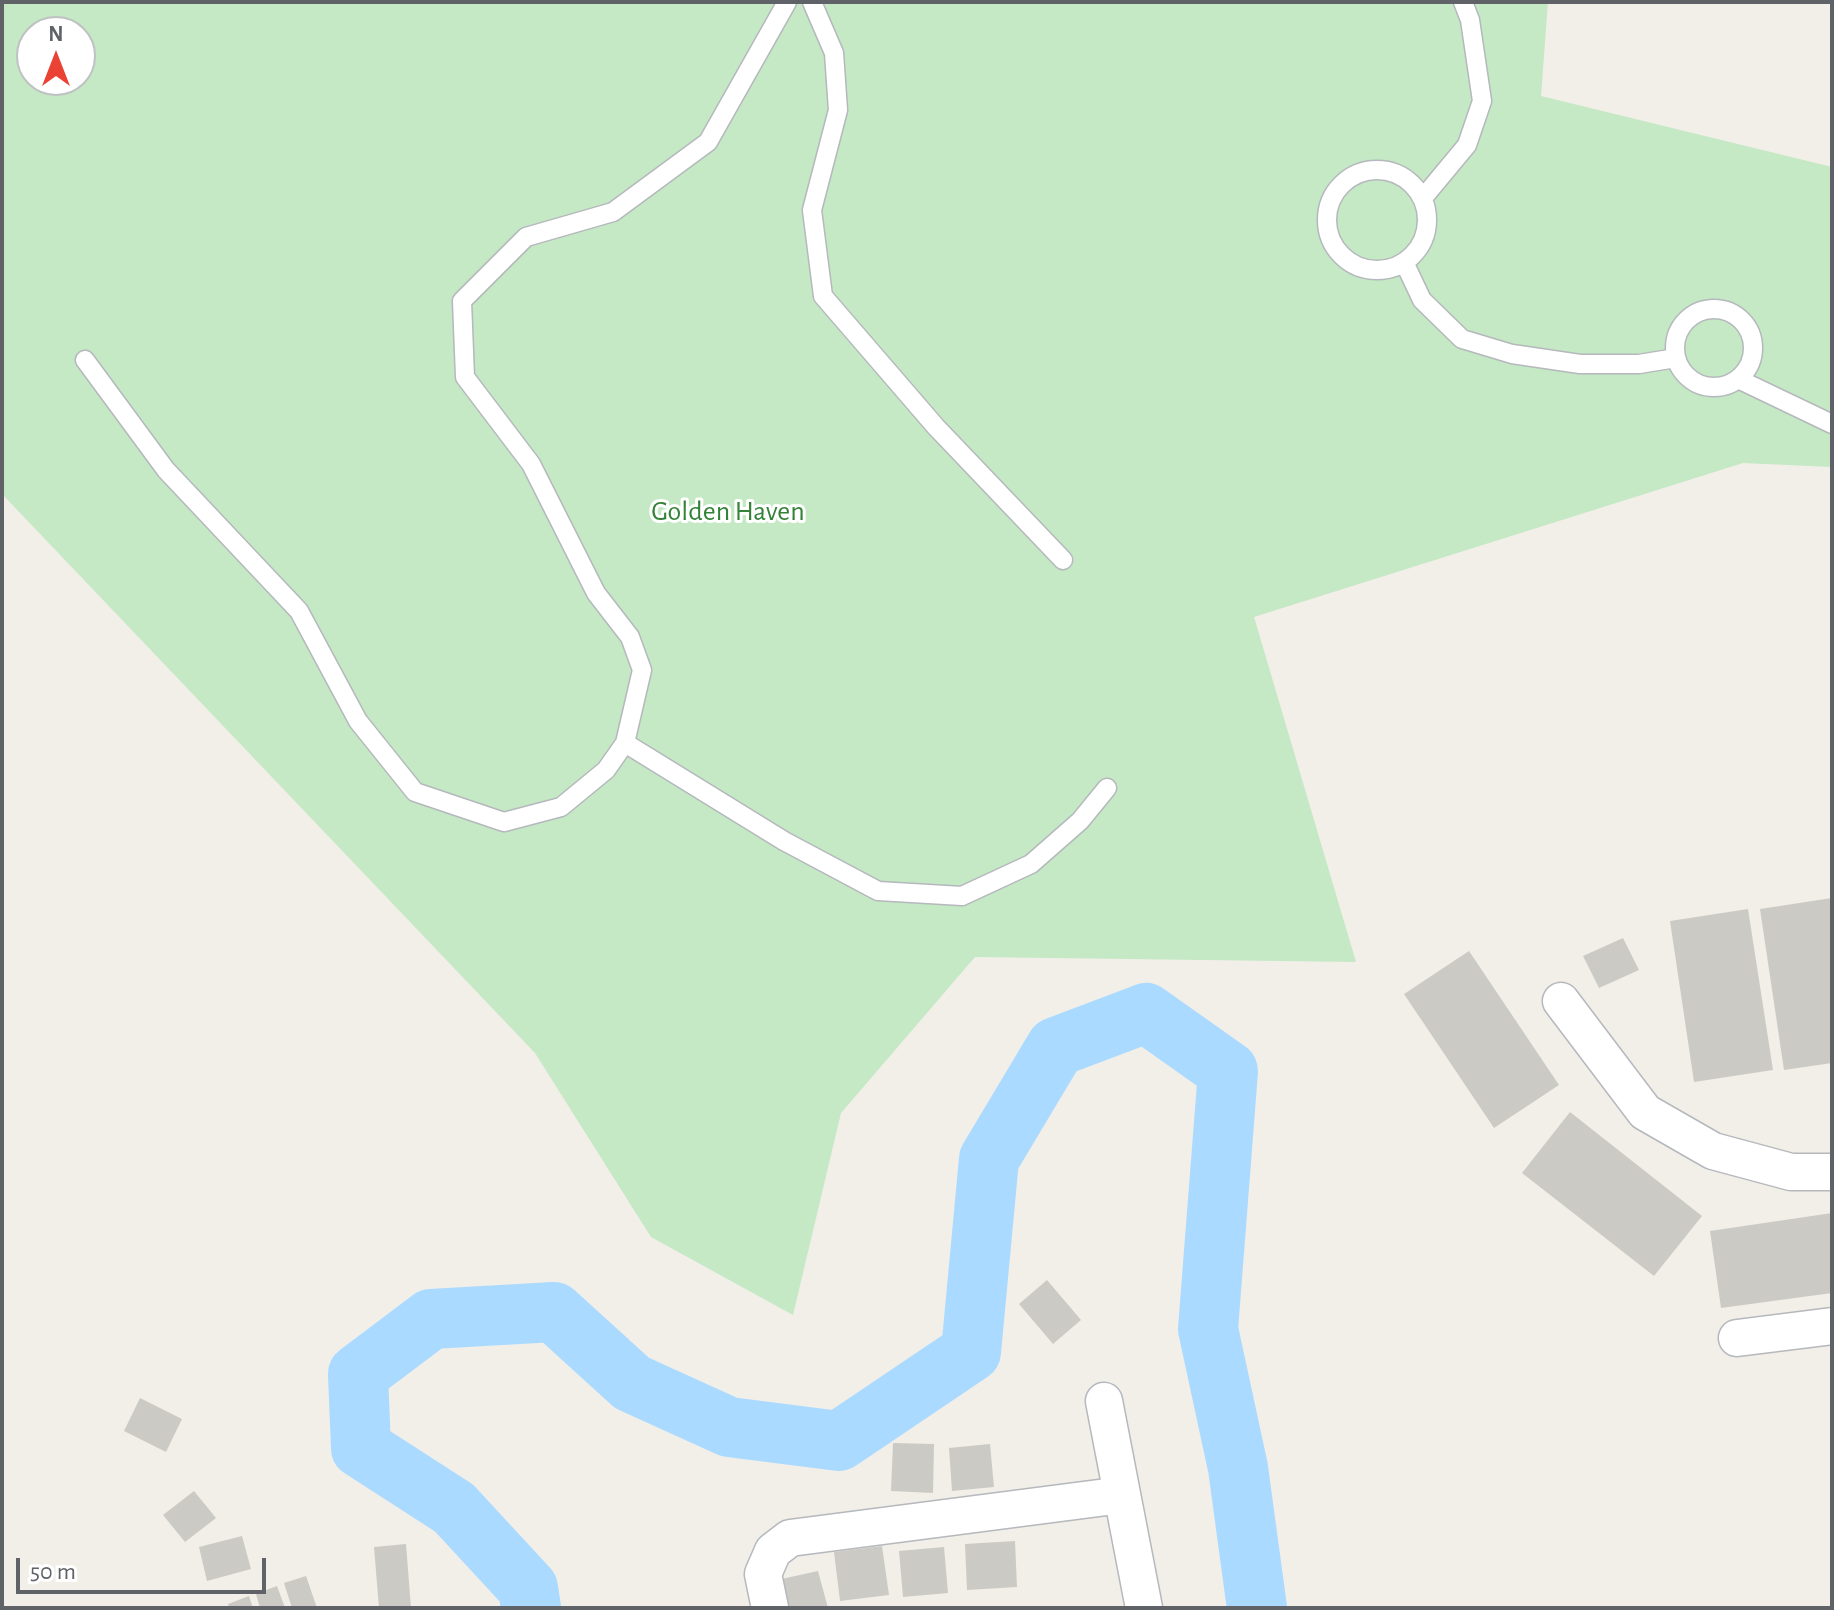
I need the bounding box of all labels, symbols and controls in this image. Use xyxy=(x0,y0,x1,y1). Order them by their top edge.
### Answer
north arrow xyxy=(16,16,96,96)
text: N xyxy=(48,23,64,45)
park label: Golden Haven xyxy=(651,495,805,529)
scale bar xyxy=(20,1542,270,1592)
text: 50 m xyxy=(30,1560,76,1584)

